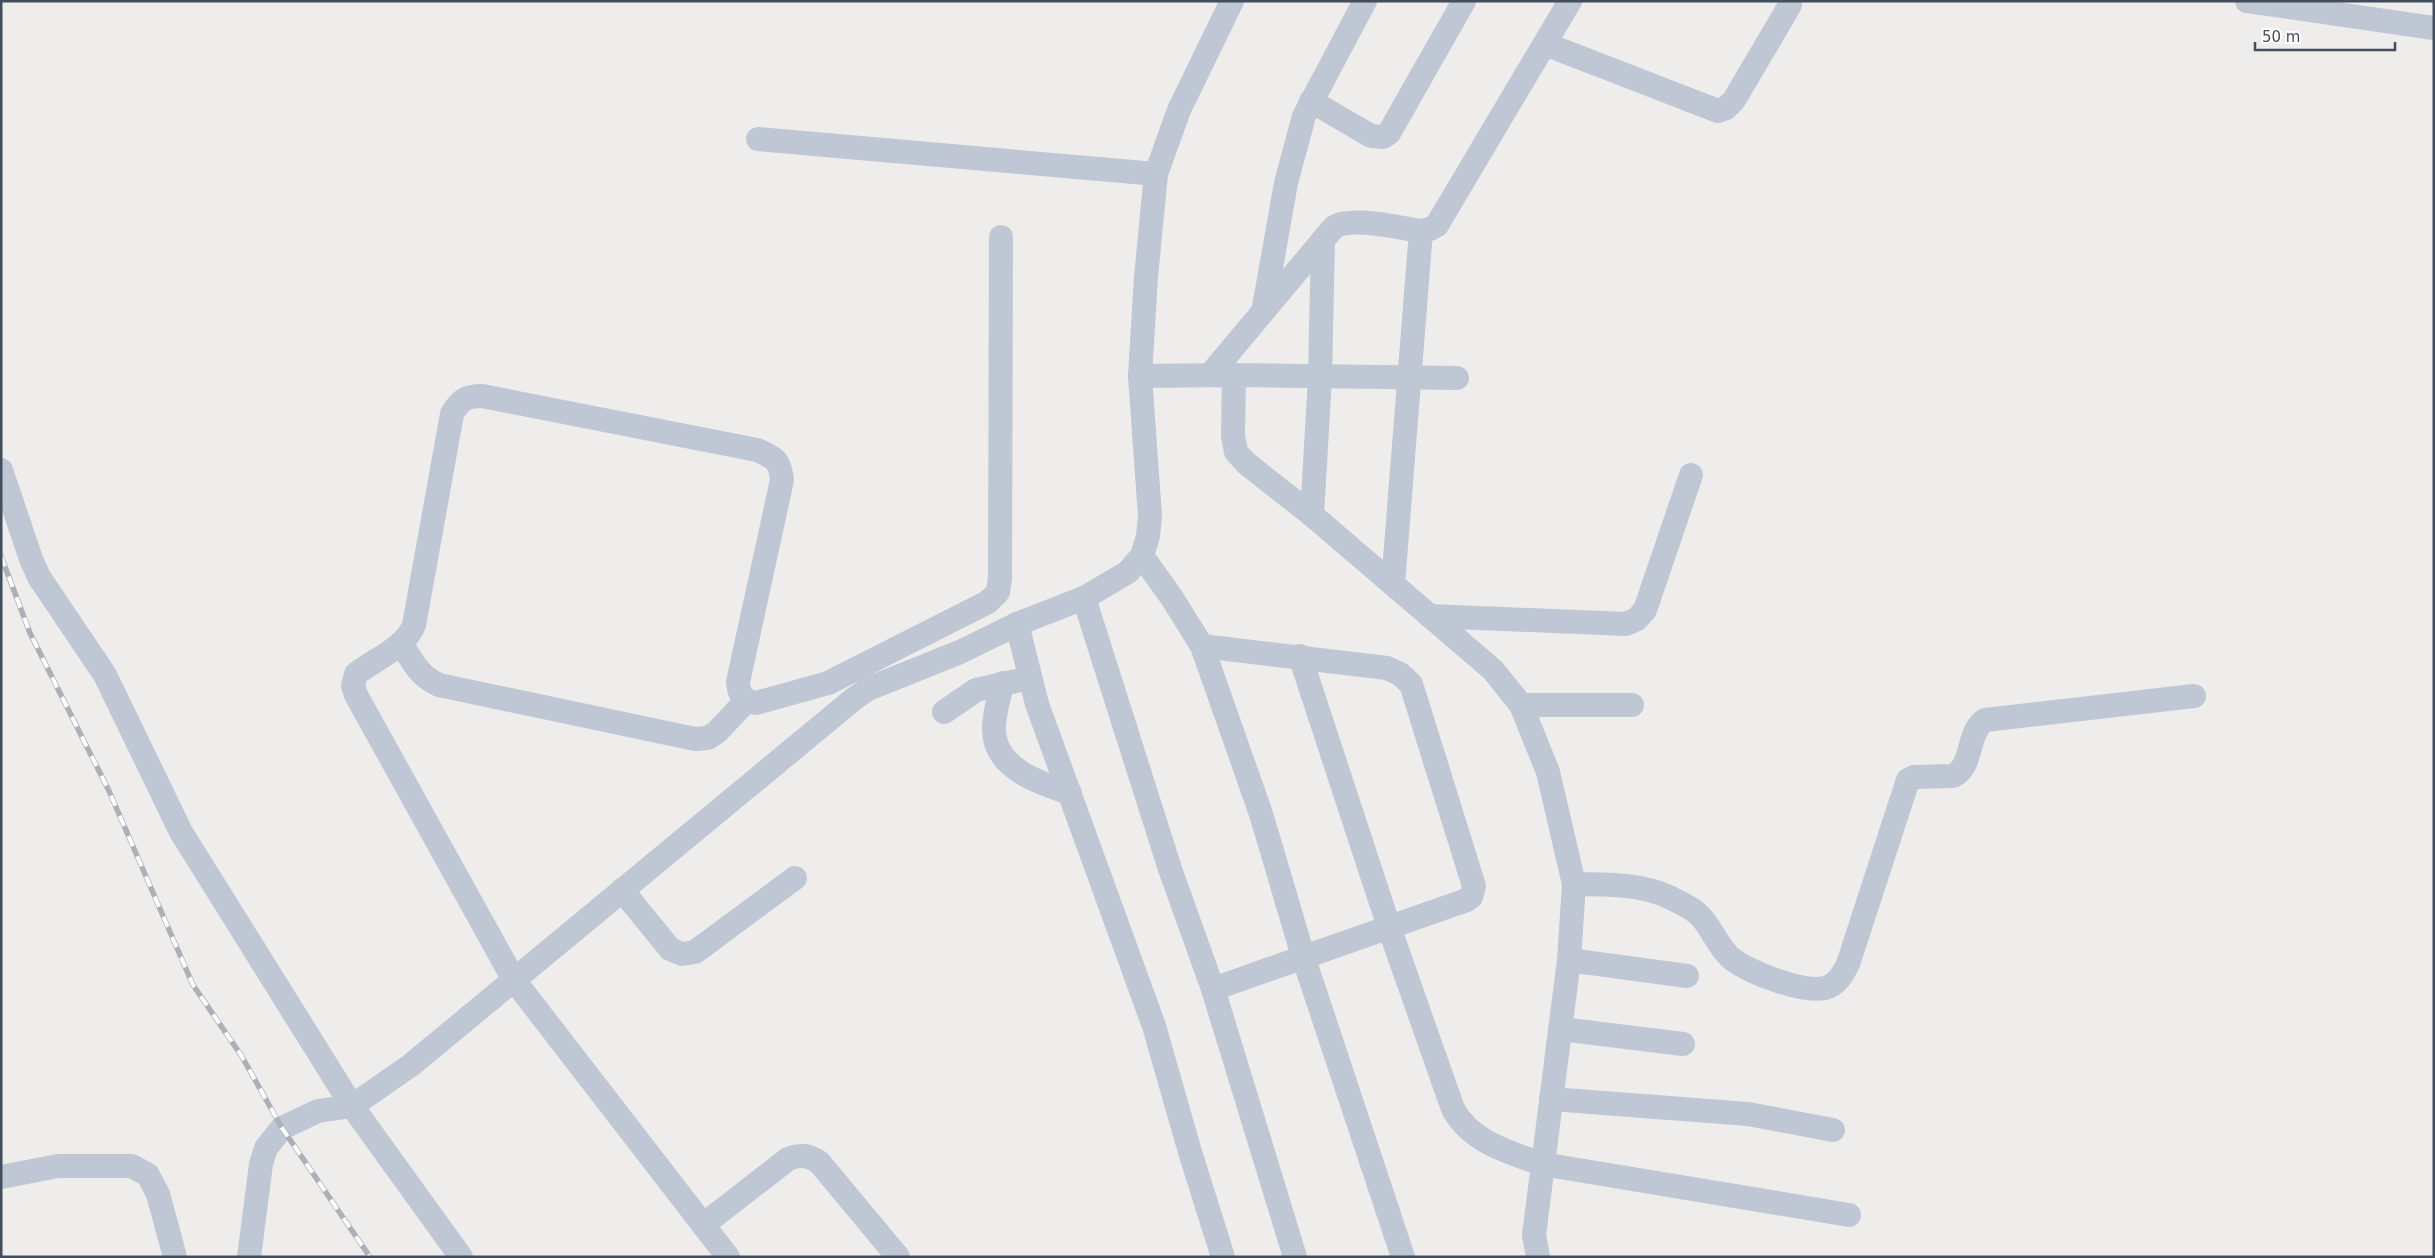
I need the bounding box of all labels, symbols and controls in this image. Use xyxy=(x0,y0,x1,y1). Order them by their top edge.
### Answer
scale bar xyxy=(2255,20,2395,52)
text: 50 m xyxy=(2262,28,2300,46)

